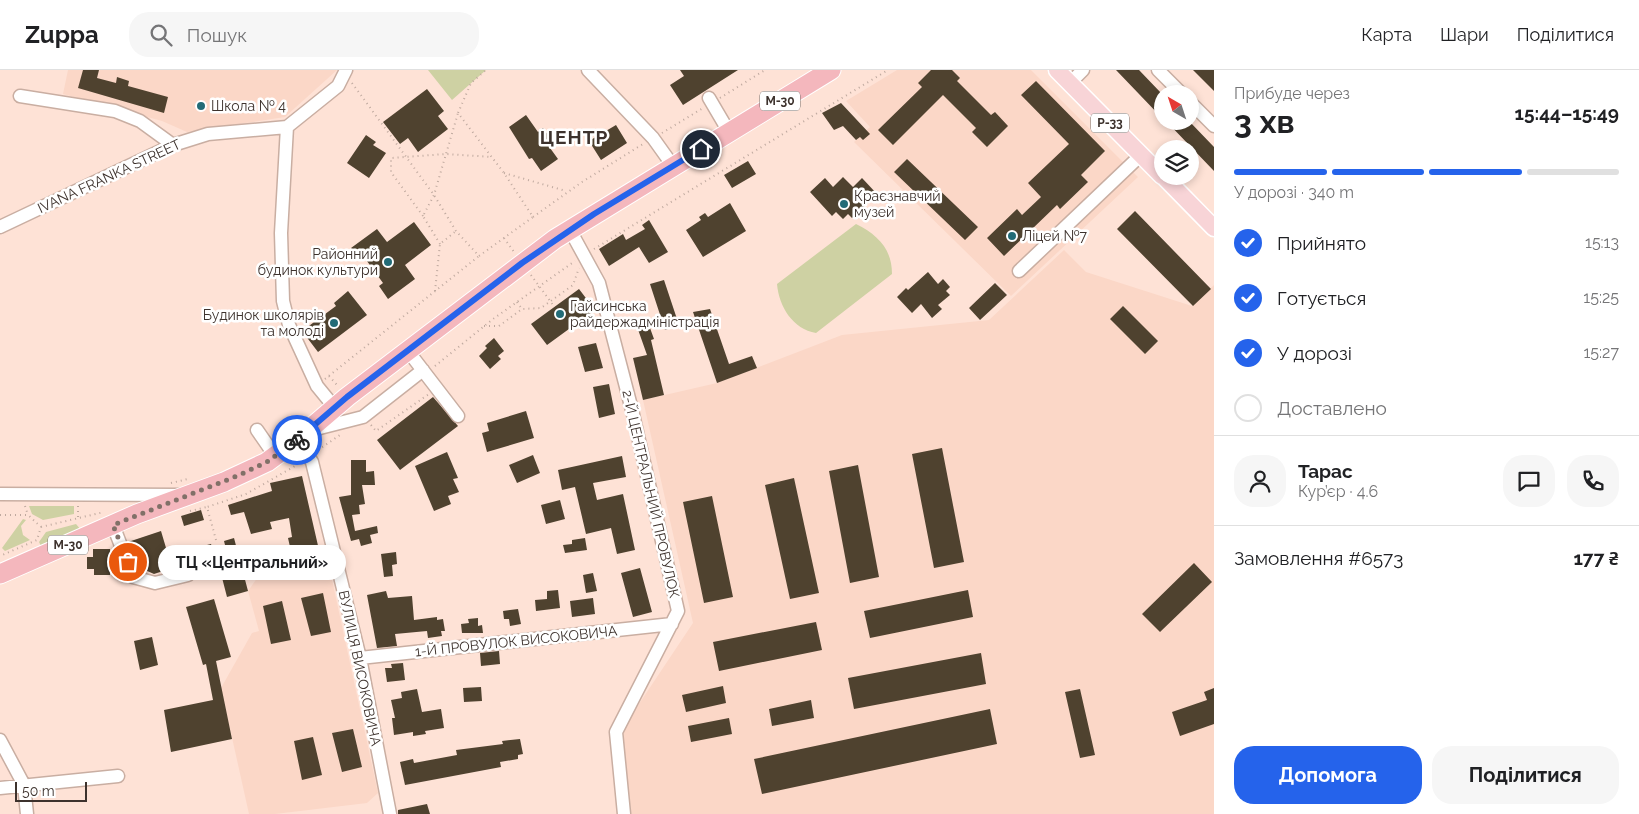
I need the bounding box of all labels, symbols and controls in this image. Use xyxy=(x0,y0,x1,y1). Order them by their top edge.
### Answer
search box xyxy=(129,12,479,57)
text: Zuppa xyxy=(25,20,99,49)
icon: search xyxy=(147,21,175,49)
text: Пошук xyxy=(187,24,247,46)
text: Карта xyxy=(1361,24,1412,45)
text: Шари xyxy=(1440,24,1489,45)
text: Поділитися xyxy=(1517,24,1614,45)
text: Прибуде через xyxy=(1234,84,1350,103)
north arrow xyxy=(1154,85,1199,130)
map controls xyxy=(1154,85,1199,185)
road number: М-30 xyxy=(760,92,800,110)
place label: Школа № 4 xyxy=(211,98,286,114)
marker: Школа № 4 xyxy=(195,100,207,112)
text: 15:44–15:49 xyxy=(1515,102,1619,124)
text: 3 хв xyxy=(1234,103,1295,140)
road number: Р-33 xyxy=(1091,114,1129,132)
district label: ЦЕНТР xyxy=(540,126,608,148)
pin xyxy=(680,128,722,170)
icon: home xyxy=(687,135,715,163)
street label: IVANA FRANKA STREET xyxy=(35,136,183,216)
button: layers xyxy=(1154,140,1199,185)
text: У дорозі · 340 m xyxy=(1234,183,1354,202)
place label: Краєзнавчий музей xyxy=(854,188,941,220)
marker: Краєзнавчий музей xyxy=(838,198,850,210)
place label: Ліцей №7 xyxy=(1022,228,1087,244)
icon: check xyxy=(1234,229,1262,257)
marker: Ліцей №7 xyxy=(1006,230,1018,242)
text: Прийнято xyxy=(1277,232,1366,254)
text: 15:13 xyxy=(1585,233,1619,252)
place label: Районний будинок культури xyxy=(257,246,378,278)
marker: Районний будинок культури xyxy=(382,256,394,268)
icon: check xyxy=(1234,284,1262,312)
text: Готується xyxy=(1277,287,1366,309)
text: 15:25 xyxy=(1583,288,1619,307)
place label: Гайсинська райдержадміністрація xyxy=(570,298,719,330)
place label: Будинок школярів та молоді xyxy=(203,307,324,339)
marker: Гайсинська райдержадміністрація xyxy=(554,308,566,320)
marker: Будинок школярів та молоді xyxy=(328,317,340,329)
icon: check xyxy=(1234,339,1262,367)
text: У дорозі xyxy=(1277,342,1352,364)
text: 15:27 xyxy=(1584,343,1619,362)
street label: 2-Й ЦЕНТРАЛЬНИЙ ПРОВУЛОК xyxy=(619,388,684,600)
text: Доставлено xyxy=(1277,397,1387,419)
courier xyxy=(272,415,322,465)
icon: bike xyxy=(283,426,311,454)
button: person xyxy=(1234,455,1286,507)
button: chat xyxy=(1503,455,1555,507)
button: phone xyxy=(1567,455,1619,507)
text: Тарас xyxy=(1298,460,1353,482)
text: Кур’єр · 4.6 xyxy=(1298,482,1378,501)
road number: М-30 xyxy=(48,536,88,554)
pin xyxy=(107,541,149,583)
callout: ТЦ «Центральний» xyxy=(158,544,346,580)
text: Замовлення #6573 xyxy=(1234,547,1403,569)
text: 177 ₴ xyxy=(1573,547,1619,569)
icon: bag xyxy=(114,548,142,576)
text: ТЦ «Центральний» xyxy=(176,553,328,572)
street label: ВУЛИЦЯ ВИСОКОВИЧА xyxy=(336,589,384,748)
street label: 1-Й ПРОВУЛОК ВИСОКОВИЧА xyxy=(414,621,618,660)
button: Допомога xyxy=(1234,746,1422,804)
button: Поділитися xyxy=(1432,746,1619,804)
scale bar xyxy=(15,779,88,802)
text: 50 m xyxy=(22,783,55,799)

